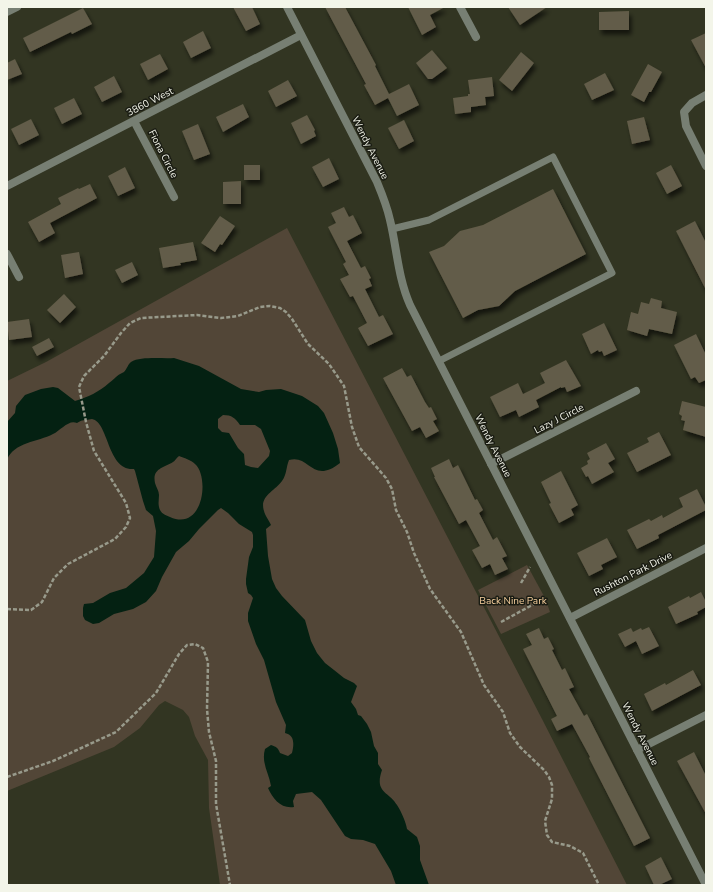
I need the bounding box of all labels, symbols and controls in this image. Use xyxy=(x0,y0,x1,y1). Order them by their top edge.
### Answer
street label: 3860 West xyxy=(124,84,176,120)
street label: Wendy Avenue xyxy=(348,114,392,182)
street label: Fiona Circle xyxy=(145,128,181,180)
street label: Lazy J Circle xyxy=(532,400,586,438)
street label: Wendy Avenue xyxy=(471,412,515,480)
street label: Rushton Park Drive xyxy=(591,548,675,600)
park label: Back Nine Park xyxy=(479,594,548,608)
street label: Wendy Avenue xyxy=(618,700,662,768)

